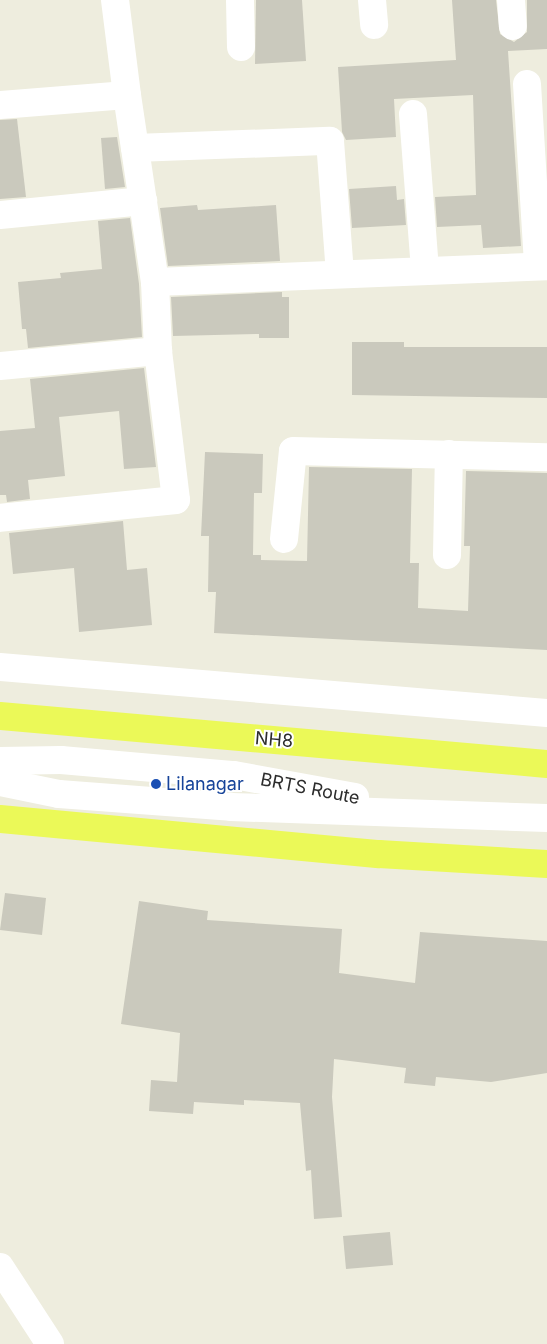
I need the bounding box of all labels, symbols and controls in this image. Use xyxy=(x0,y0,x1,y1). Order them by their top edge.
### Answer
street label: NH8 xyxy=(254,728,294,752)
street label: BRTS Route xyxy=(259,769,361,809)
place label: Lilanagar xyxy=(166,773,244,795)
marker: Lilanagar xyxy=(150,778,162,790)

